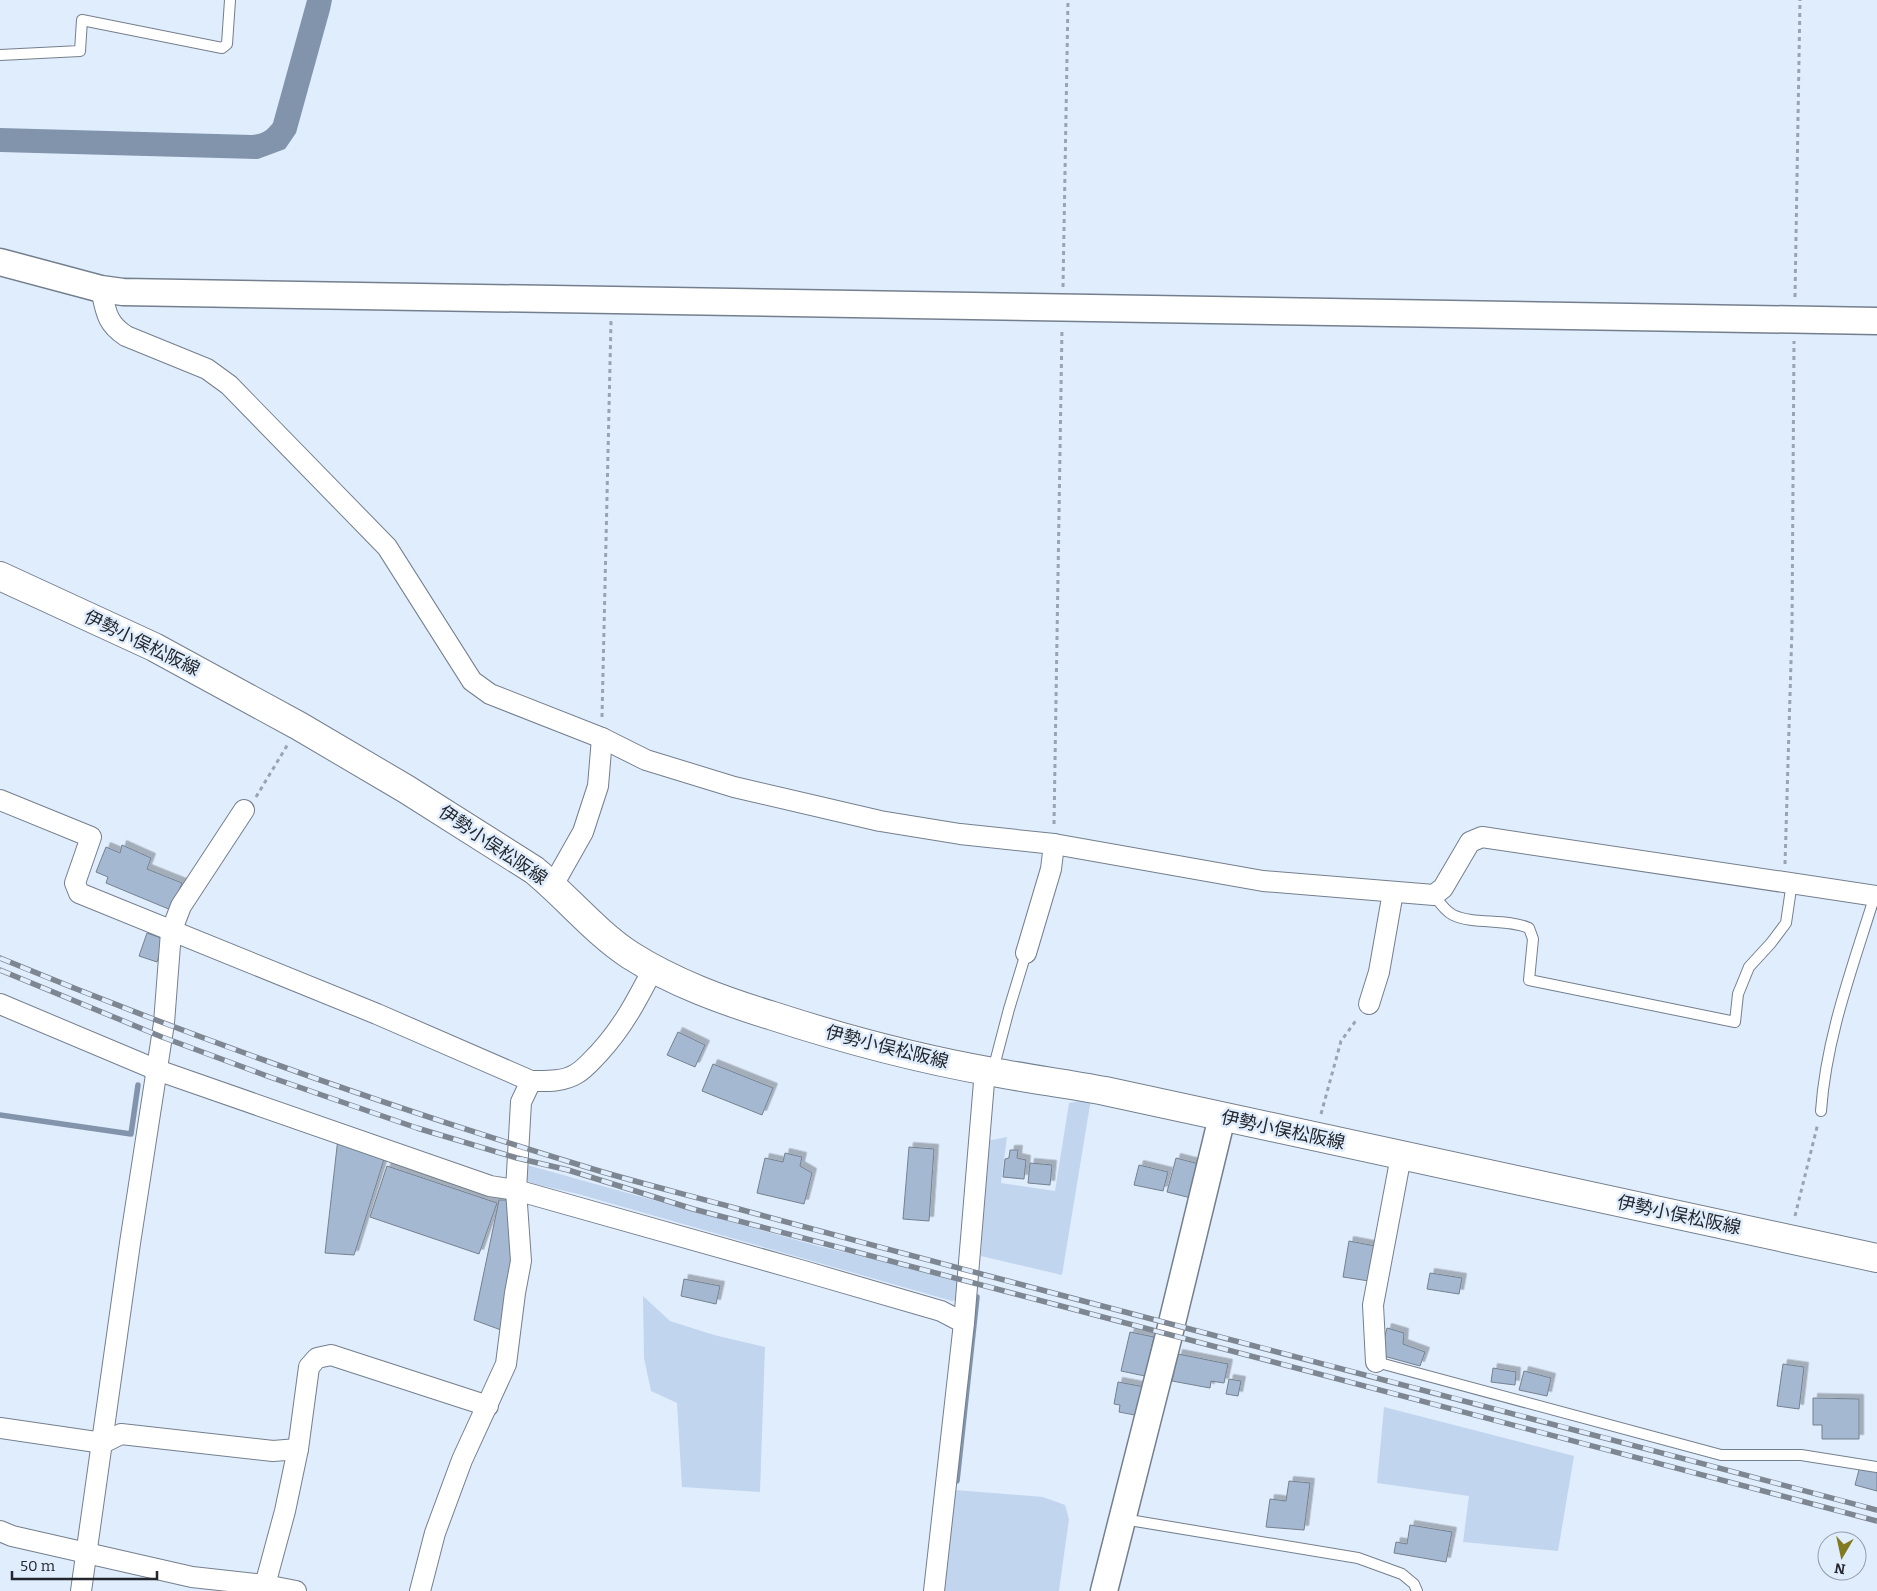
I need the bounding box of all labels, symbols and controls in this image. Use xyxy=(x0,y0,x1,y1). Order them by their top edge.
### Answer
street label: 伊勢小俣松阪線 xyxy=(81,605,203,681)
street label: 伊勢小俣松阪線 xyxy=(435,801,551,889)
street label: 伊勢小俣松阪線 xyxy=(823,1021,951,1073)
street label: 伊勢小俣松阪線 xyxy=(1219,1106,1347,1154)
street label: 伊勢小俣松阪線 xyxy=(1615,1191,1743,1239)
north arrow xyxy=(1817,1531,1867,1581)
scale bar xyxy=(12,1548,158,1580)
text: 50 m xyxy=(20,1557,56,1575)
text: N xyxy=(1833,1559,1847,1578)

